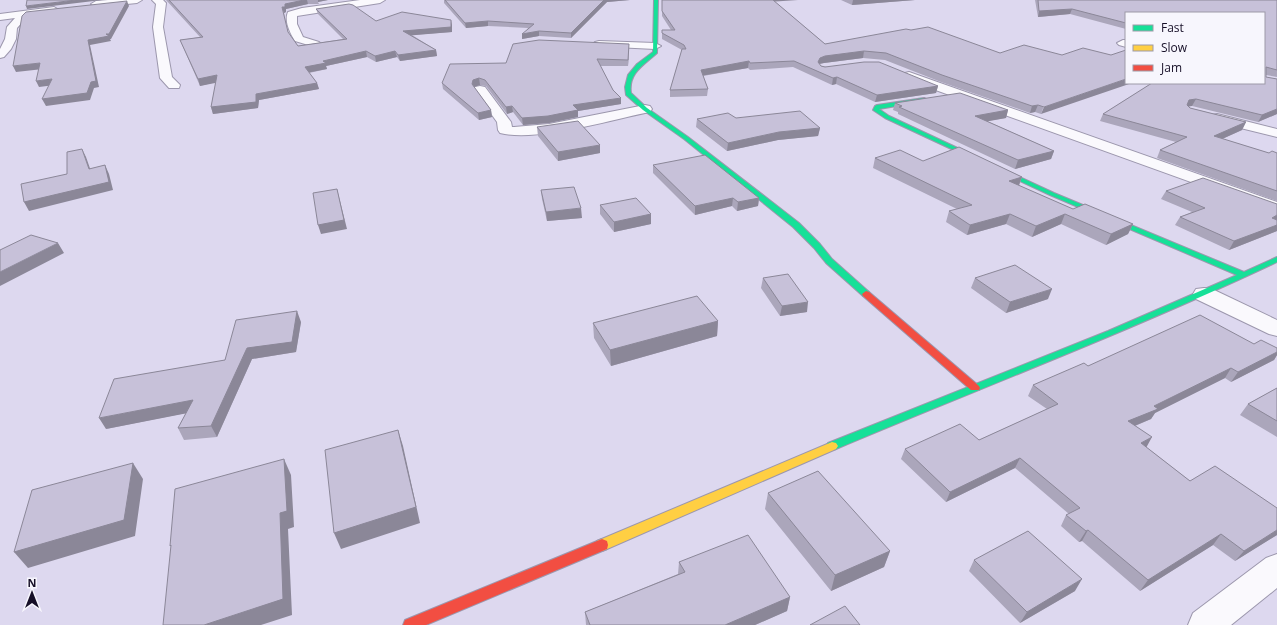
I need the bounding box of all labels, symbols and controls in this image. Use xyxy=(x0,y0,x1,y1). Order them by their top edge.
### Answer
legend xyxy=(1125,12,1265,84)
text: Fast xyxy=(1161,19,1184,36)
text: Slow xyxy=(1161,39,1188,56)
text: Jam xyxy=(1160,59,1182,76)
north arrow xyxy=(12,573,52,613)
text: N xyxy=(28,575,36,590)

